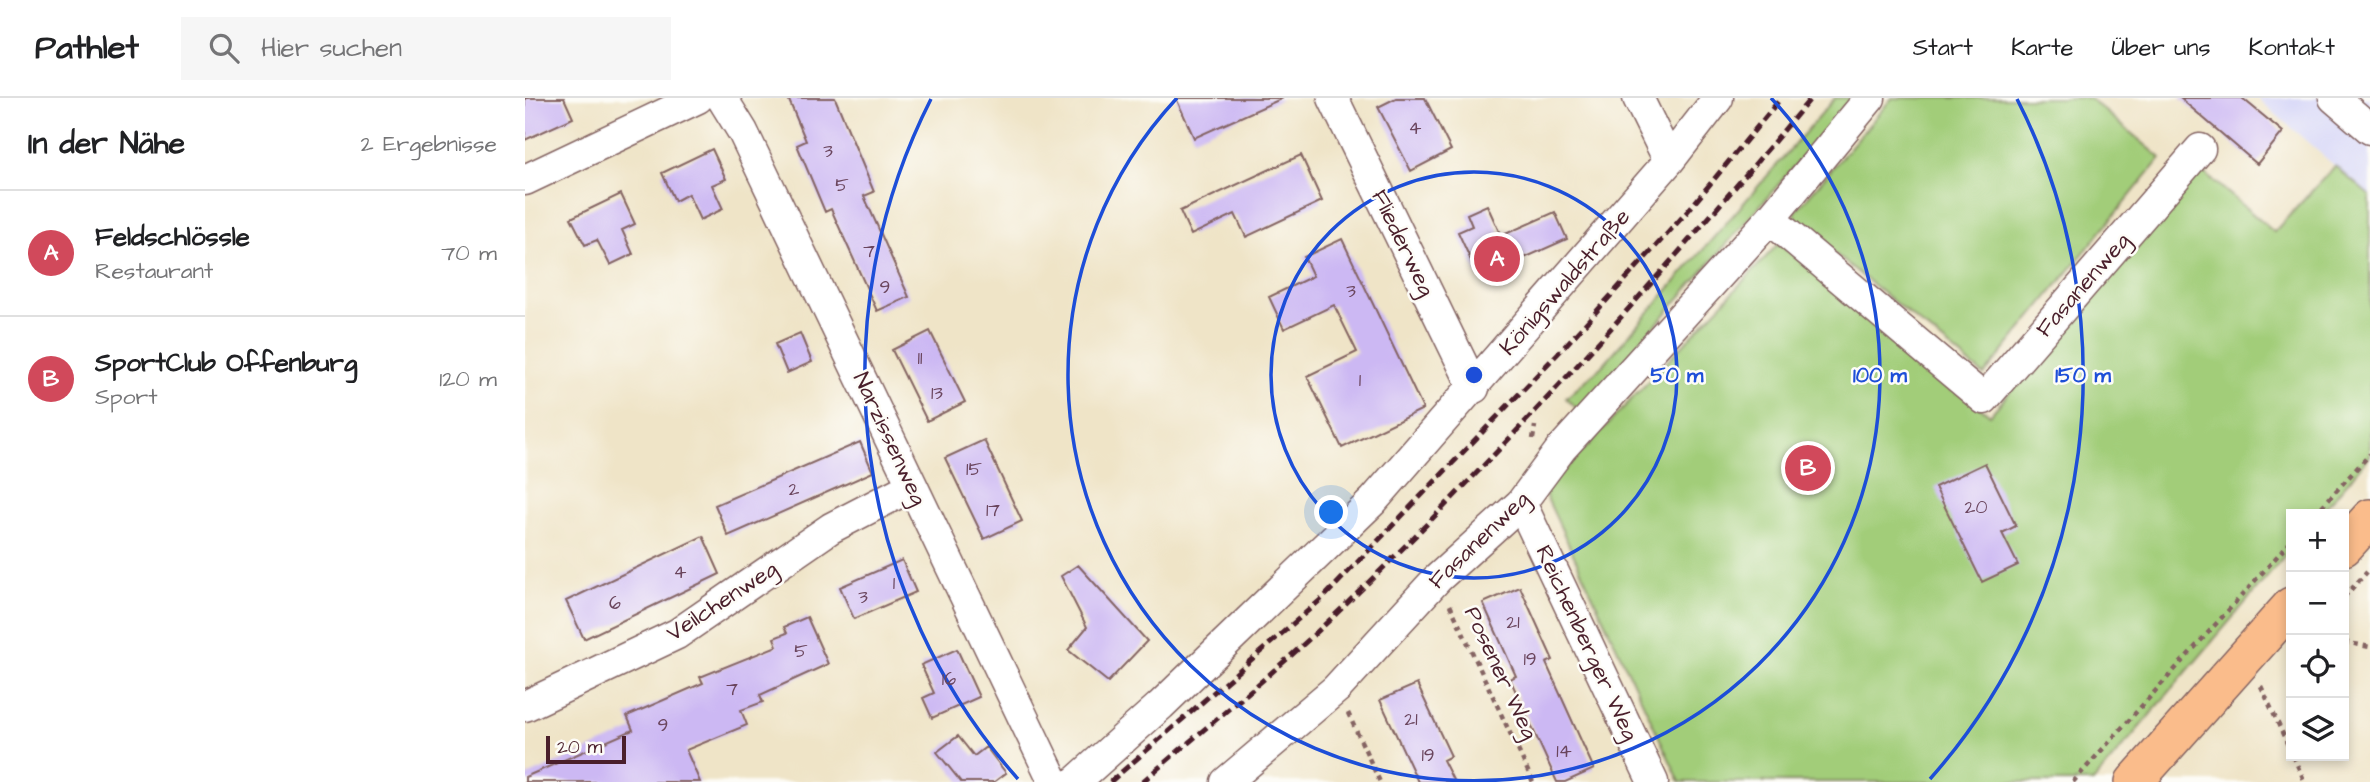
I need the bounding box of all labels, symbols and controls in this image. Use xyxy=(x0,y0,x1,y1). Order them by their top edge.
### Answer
search box xyxy=(181,17,671,80)
text: Pathlet xyxy=(35,25,139,71)
icon: search xyxy=(205,29,243,67)
text: Hier suchen xyxy=(261,30,402,66)
text: Start xyxy=(1913,31,1973,65)
text: Karte xyxy=(2011,31,2074,65)
text: Über uns xyxy=(2112,31,2211,65)
text: Kontakt xyxy=(2249,31,2335,65)
house number: 4 xyxy=(1409,115,1422,142)
text: In der Nähe xyxy=(28,123,185,165)
text: 2 Ergebnisse xyxy=(361,128,497,160)
house number: 3 xyxy=(823,138,833,165)
house number: 5 xyxy=(835,172,849,199)
street label: Fliederweg xyxy=(1362,184,1443,302)
street label: Königswaldstraße xyxy=(1492,202,1639,363)
text: Feldschlössle xyxy=(95,219,250,255)
street label: Fasanenweg xyxy=(2029,226,2138,345)
pin: A xyxy=(1474,233,1520,285)
text: A xyxy=(44,237,58,269)
text: 70 m xyxy=(441,237,497,269)
house number: 7 xyxy=(863,238,875,265)
text: Restaurant xyxy=(95,255,213,287)
house number: 9 xyxy=(880,274,890,301)
house number: 3 xyxy=(1346,278,1356,305)
text: SportClub Offenburg xyxy=(95,345,357,381)
house number: 11 xyxy=(918,345,923,372)
text: 50 m xyxy=(1651,361,1704,390)
text: 100 m xyxy=(1853,361,1908,390)
text: 150 m xyxy=(2055,361,2111,390)
text: B xyxy=(43,363,59,395)
text: 120 m xyxy=(439,363,497,395)
centre of rings xyxy=(1462,363,1486,387)
street label: Narzissenweg xyxy=(844,367,935,511)
house number: 1 xyxy=(1359,367,1362,394)
house number: 13 xyxy=(931,380,943,407)
text: Sport xyxy=(95,381,158,413)
pin: B xyxy=(1785,442,1831,494)
house number: 15 xyxy=(966,456,982,483)
house number: 2 xyxy=(789,476,800,503)
street label: Fasanenweg xyxy=(1421,484,1537,597)
house number: 20 xyxy=(1965,494,1987,521)
your location xyxy=(1314,495,1348,529)
house number: 17 xyxy=(986,497,1000,524)
map controls xyxy=(2286,509,2349,761)
button: + xyxy=(2286,509,2349,572)
street label: Reichenberger Weg xyxy=(1527,540,1646,747)
street label: Veilchenweg xyxy=(660,553,785,650)
house number: 4 xyxy=(674,559,687,586)
house number: 1 xyxy=(893,570,896,597)
button: − xyxy=(2286,572,2349,635)
house number: 3 xyxy=(858,584,868,611)
house number: 6 xyxy=(609,590,621,617)
street label: Posener Weg xyxy=(1455,601,1546,745)
house number: 21 xyxy=(1506,609,1520,636)
button: locate xyxy=(2286,635,2349,698)
house number: 5 xyxy=(794,638,808,665)
house number: 19 xyxy=(1523,646,1537,673)
house number: 16 xyxy=(942,666,956,693)
house number: 7 xyxy=(726,676,738,703)
button: layers xyxy=(2286,698,2349,761)
house number: 21 xyxy=(1404,706,1418,733)
house number: 9 xyxy=(658,712,668,739)
scale bar xyxy=(546,733,627,765)
text: 20 m xyxy=(557,734,602,761)
house number: 14 xyxy=(1556,738,1572,765)
house number: 19 xyxy=(1421,742,1435,769)

